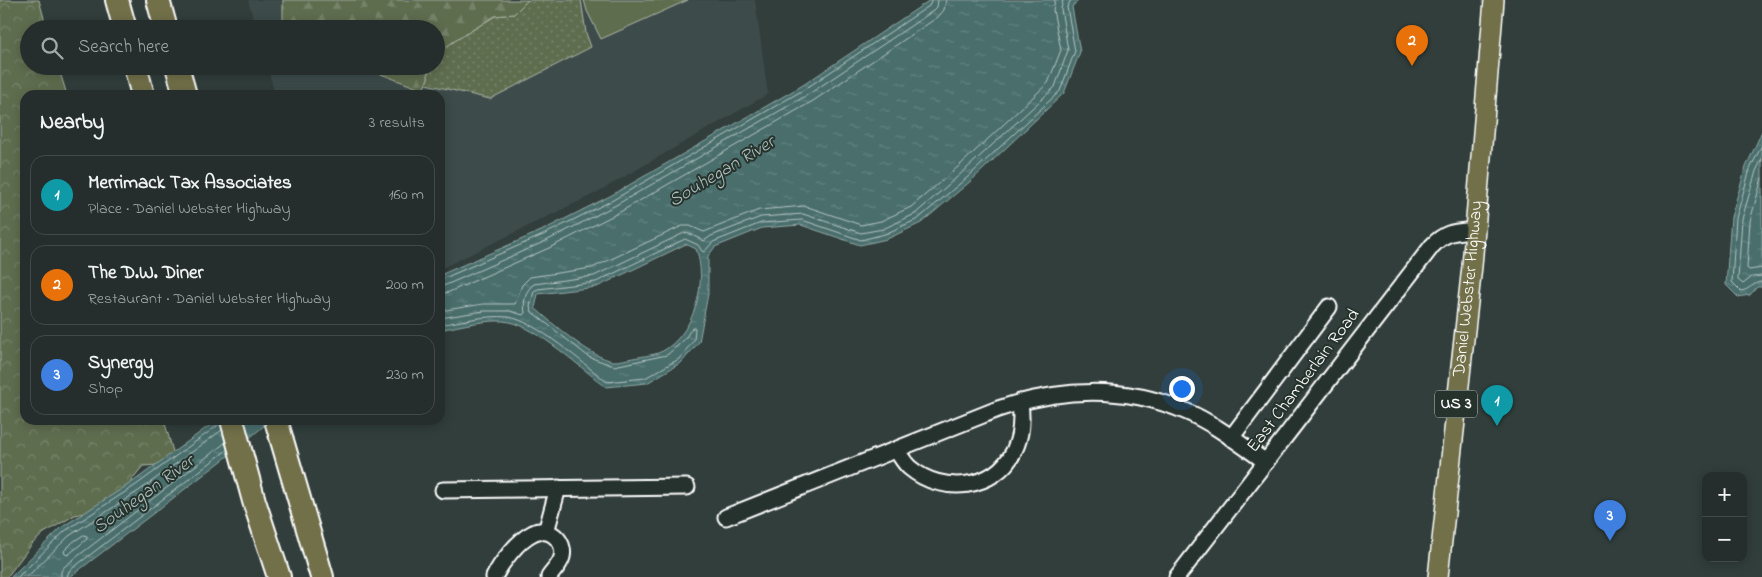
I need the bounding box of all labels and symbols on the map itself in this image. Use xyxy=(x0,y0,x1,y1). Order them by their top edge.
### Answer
pin: 2 xyxy=(1396,25,1428,66)
water label: Souhegan River xyxy=(664,129,783,215)
street label: Daniel Webster Highway xyxy=(1447,200,1490,379)
street label: East Chamberlain Road xyxy=(1241,304,1367,458)
your location xyxy=(1169,376,1195,402)
pin: 1 xyxy=(1481,385,1513,426)
road number: US 3 xyxy=(1435,390,1477,418)
water label: Souhegan River xyxy=(88,448,203,542)
pin: 3 xyxy=(1594,500,1626,541)

